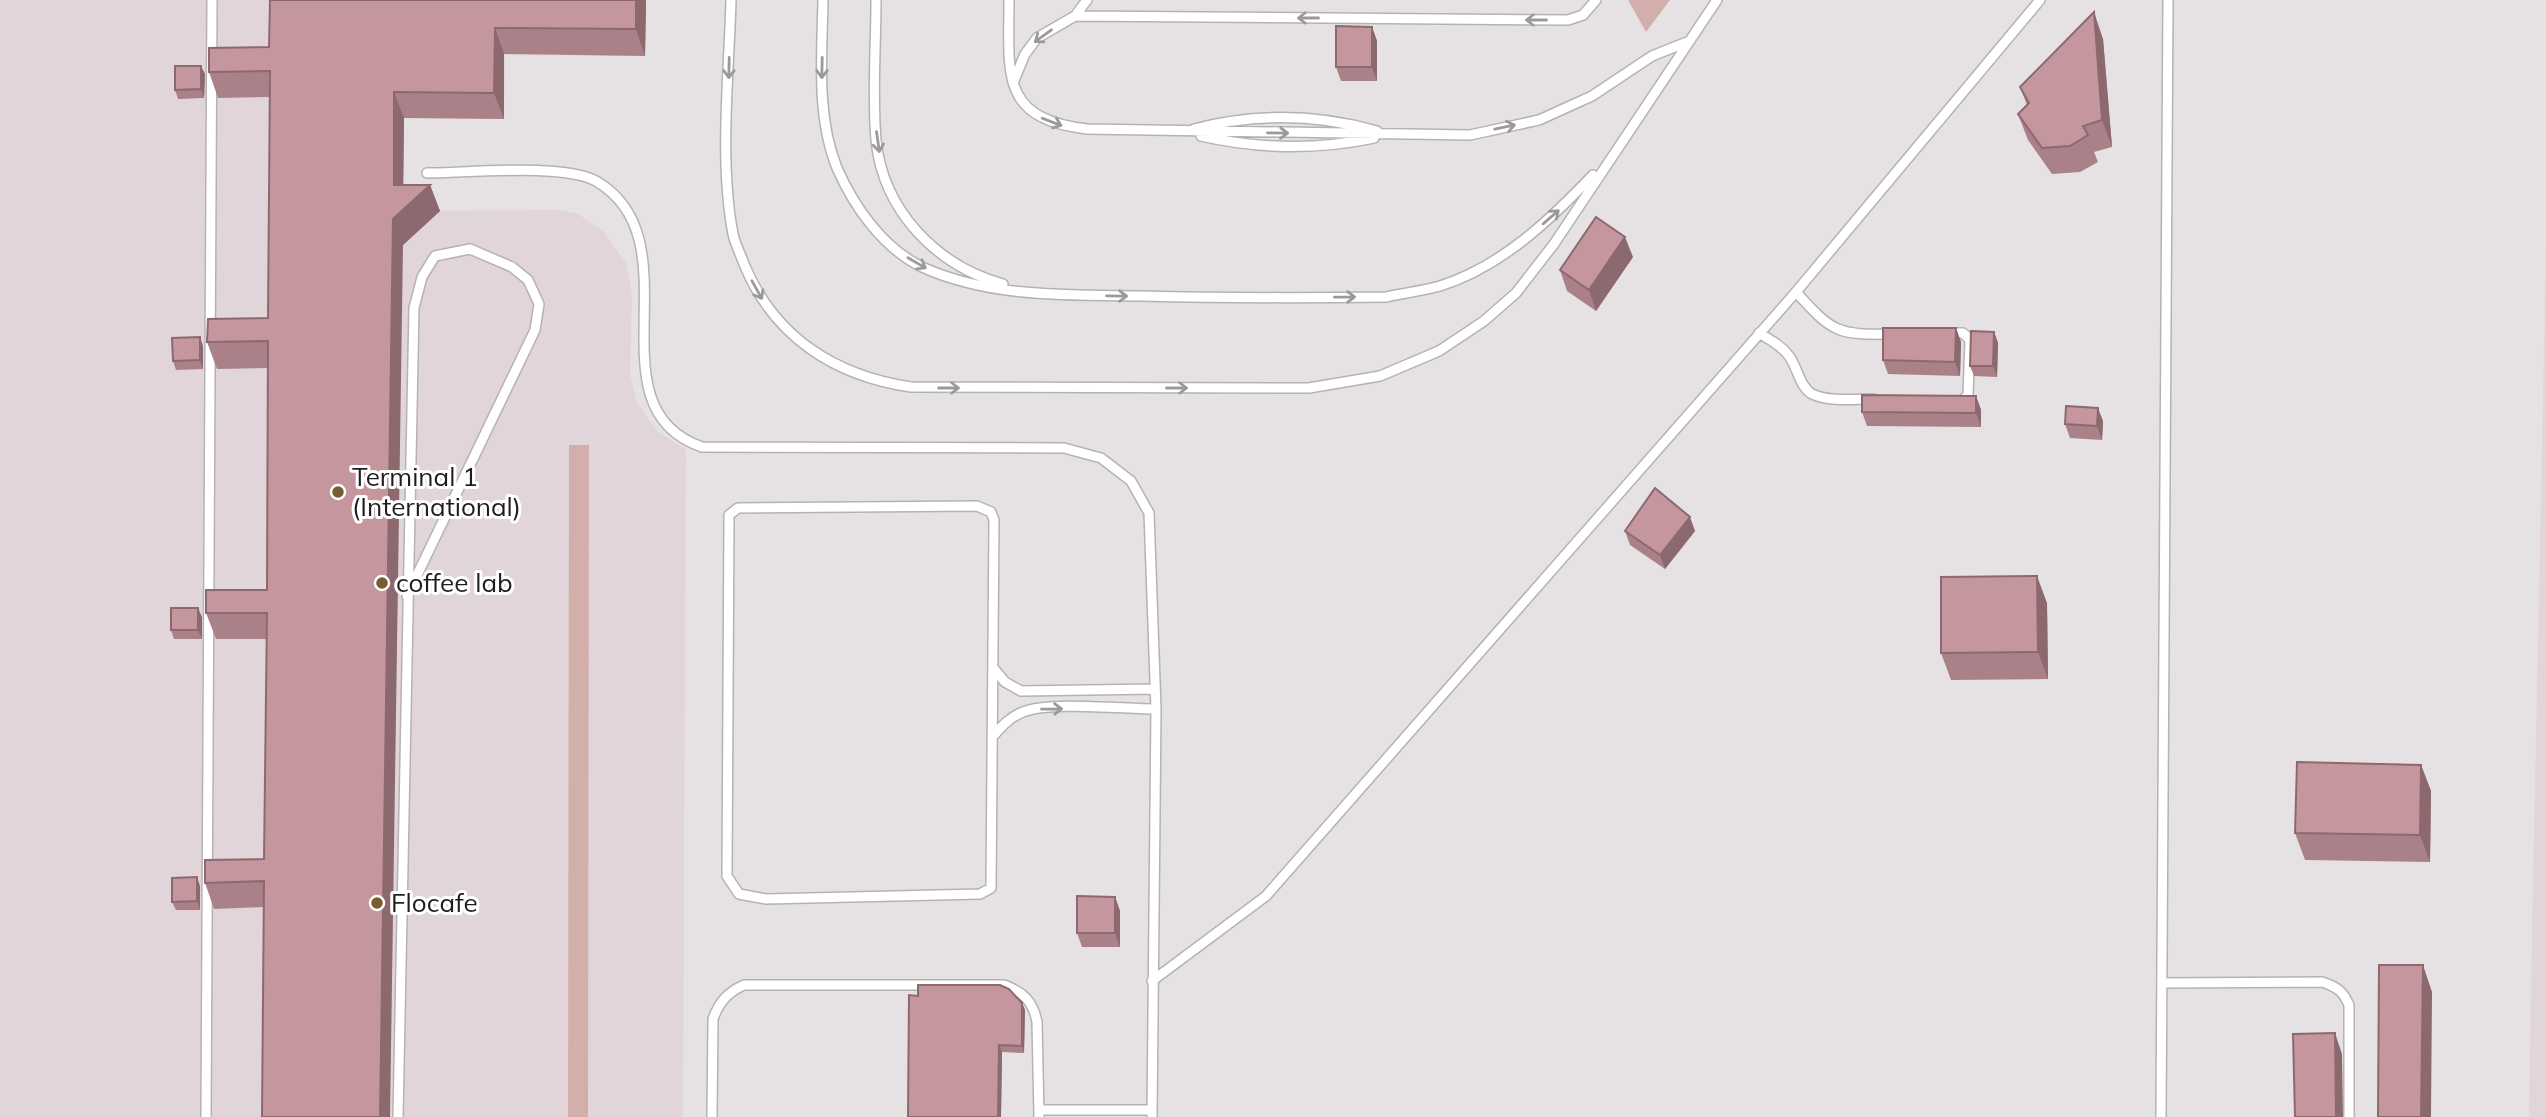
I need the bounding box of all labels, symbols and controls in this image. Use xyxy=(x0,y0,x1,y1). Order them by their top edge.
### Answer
one-way arrow xyxy=(1297,11,1320,25)
one-way arrow xyxy=(1524,13,1547,27)
one-way arrow xyxy=(1034,29,1053,43)
one-way arrow xyxy=(723,56,736,79)
one-way arrow xyxy=(815,56,829,79)
one-way arrow xyxy=(1041,116,1062,129)
one-way arrow xyxy=(1493,120,1516,134)
one-way arrow xyxy=(1266,126,1289,140)
one-way arrow xyxy=(871,130,884,152)
one-way arrow xyxy=(1541,209,1559,225)
one-way arrow xyxy=(906,256,926,270)
one-way arrow xyxy=(750,280,764,300)
one-way arrow xyxy=(1106,289,1129,303)
one-way arrow xyxy=(1333,290,1356,304)
one-way arrow xyxy=(937,381,960,395)
one-way arrow xyxy=(1165,381,1188,395)
place label: Terminal 1 (International) xyxy=(352,460,521,523)
marker: Terminal 1 (International) xyxy=(330,484,346,500)
place label: coffee lab xyxy=(396,566,513,599)
marker: coffee lab xyxy=(374,575,390,591)
one-way arrow xyxy=(1040,702,1063,715)
place label: Flocafe xyxy=(391,886,478,919)
marker: Flocafe xyxy=(369,895,385,911)

